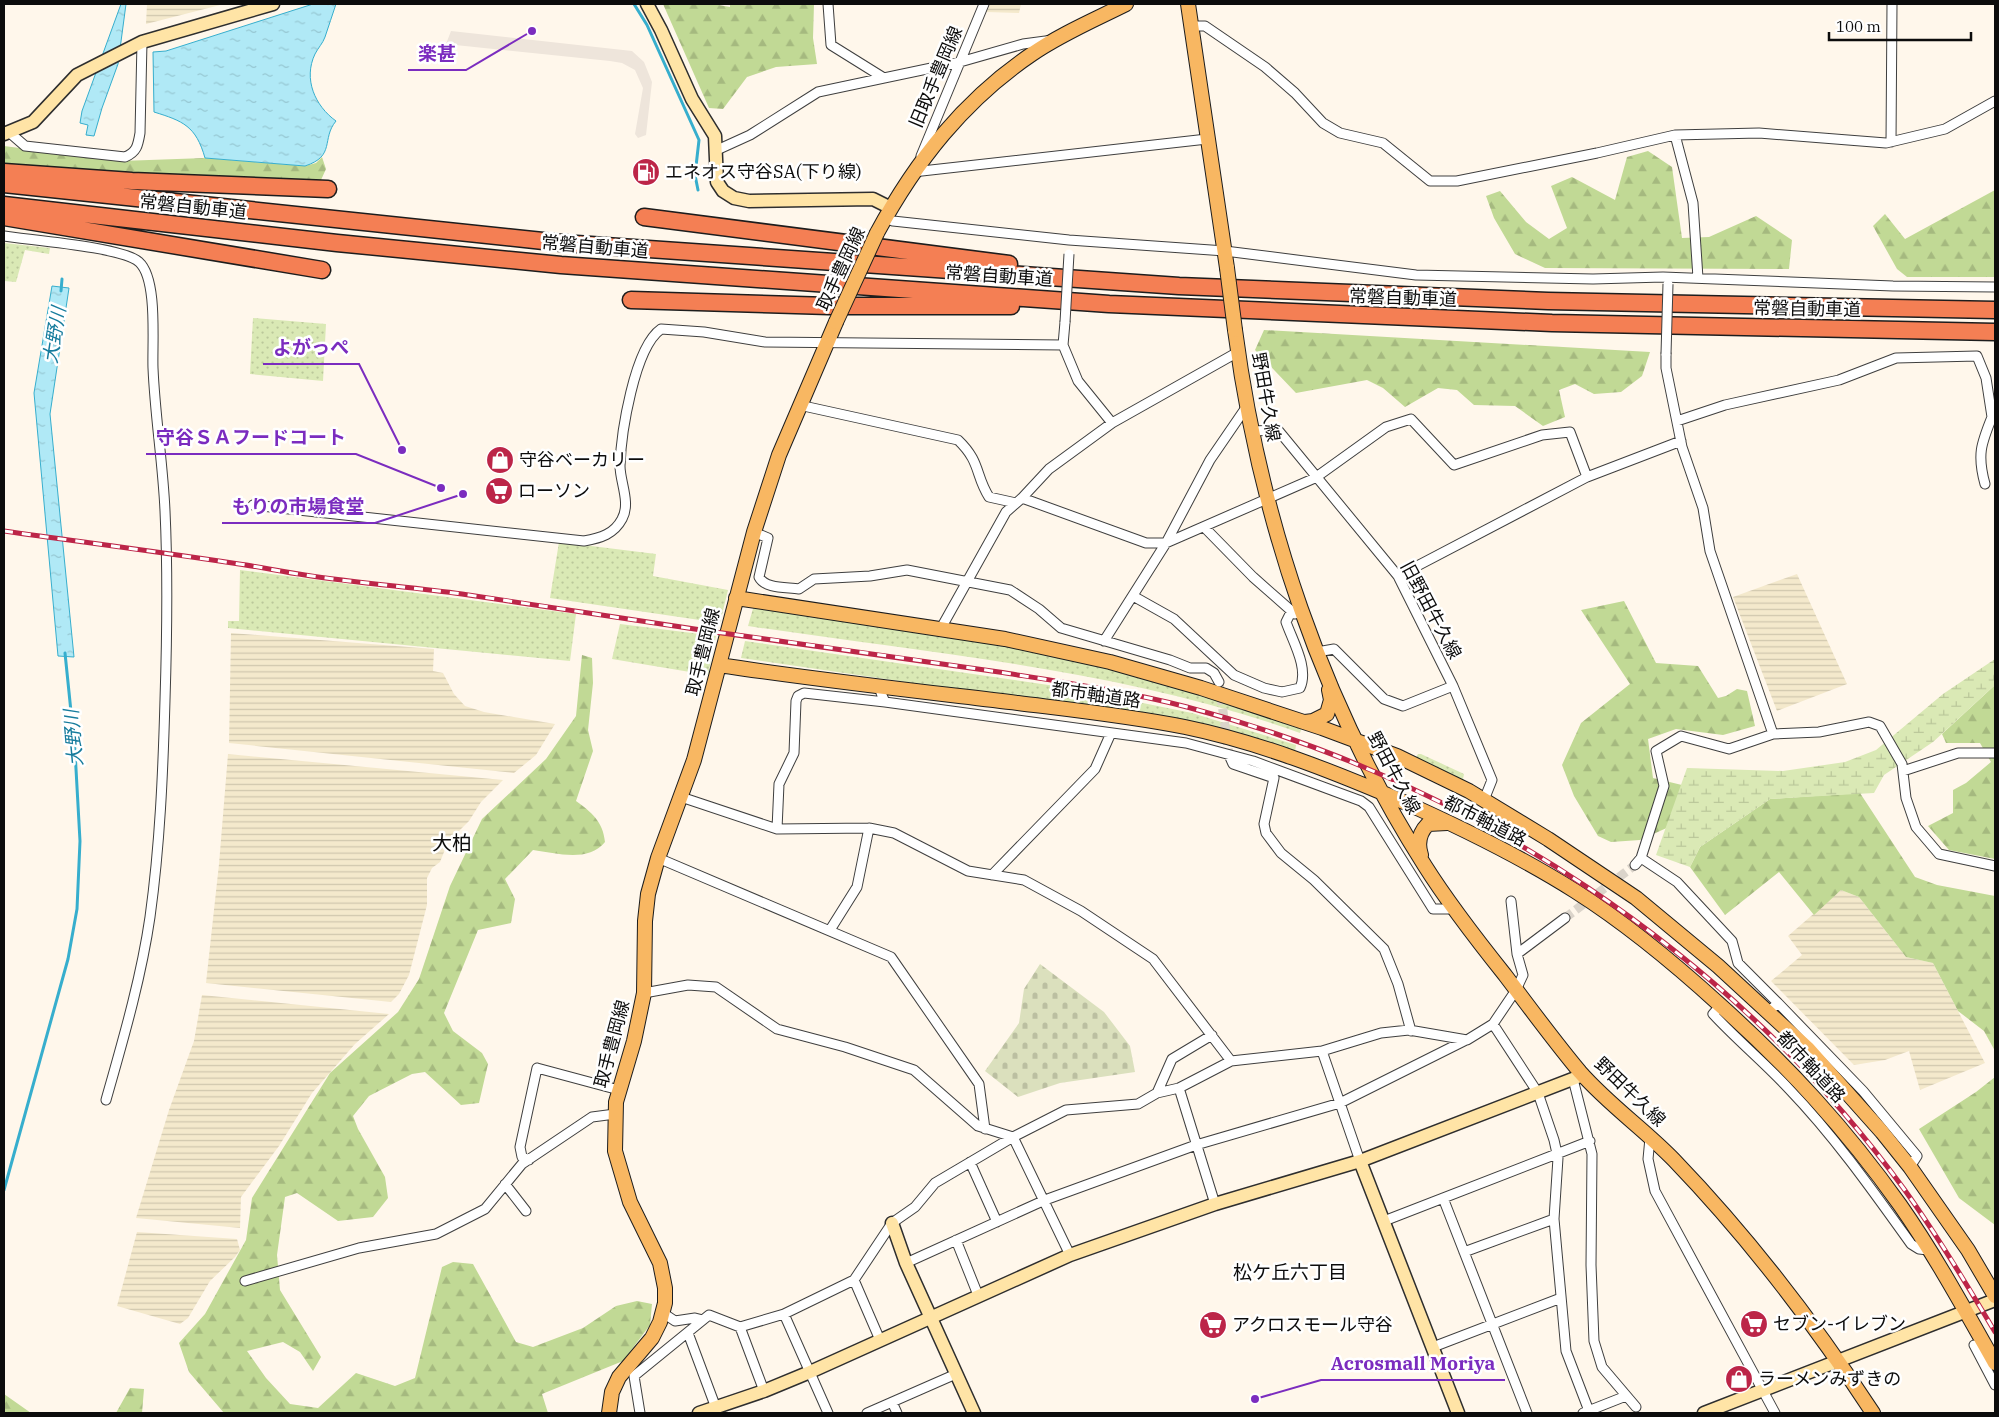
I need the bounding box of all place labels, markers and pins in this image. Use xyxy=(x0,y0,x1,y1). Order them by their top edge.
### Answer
callout: 楽甚 xyxy=(408,36,466,70)
fuel station icon: エネオス守谷SA(下り線) xyxy=(631,157,661,187)
place label: エネオス守谷SA(下り線) xyxy=(665,160,862,183)
callout: よがっぺ xyxy=(263,330,359,364)
callout: 守谷ＳＡフードコート xyxy=(146,420,356,454)
shop icon: 守谷ベーカリー xyxy=(485,445,515,475)
place label: 守谷ベーカリー xyxy=(519,448,645,471)
supermarket icon: ローソン xyxy=(484,476,514,506)
place label: ローソン xyxy=(518,479,590,502)
callout: もりの市場食堂 xyxy=(222,489,375,523)
supermarket icon: セブン-イレブン xyxy=(1739,1309,1769,1339)
supermarket icon: アクロスモール守谷 xyxy=(1198,1310,1228,1340)
place label: セブン-イレブン xyxy=(1773,1312,1906,1335)
place label: アクロスモール守谷 xyxy=(1232,1313,1393,1336)
callout: Acrosmall Moriya xyxy=(1321,1346,1505,1380)
shop icon: ラーメンみずきの xyxy=(1724,1364,1754,1394)
place label: ラーメンみずきの xyxy=(1758,1367,1901,1390)

